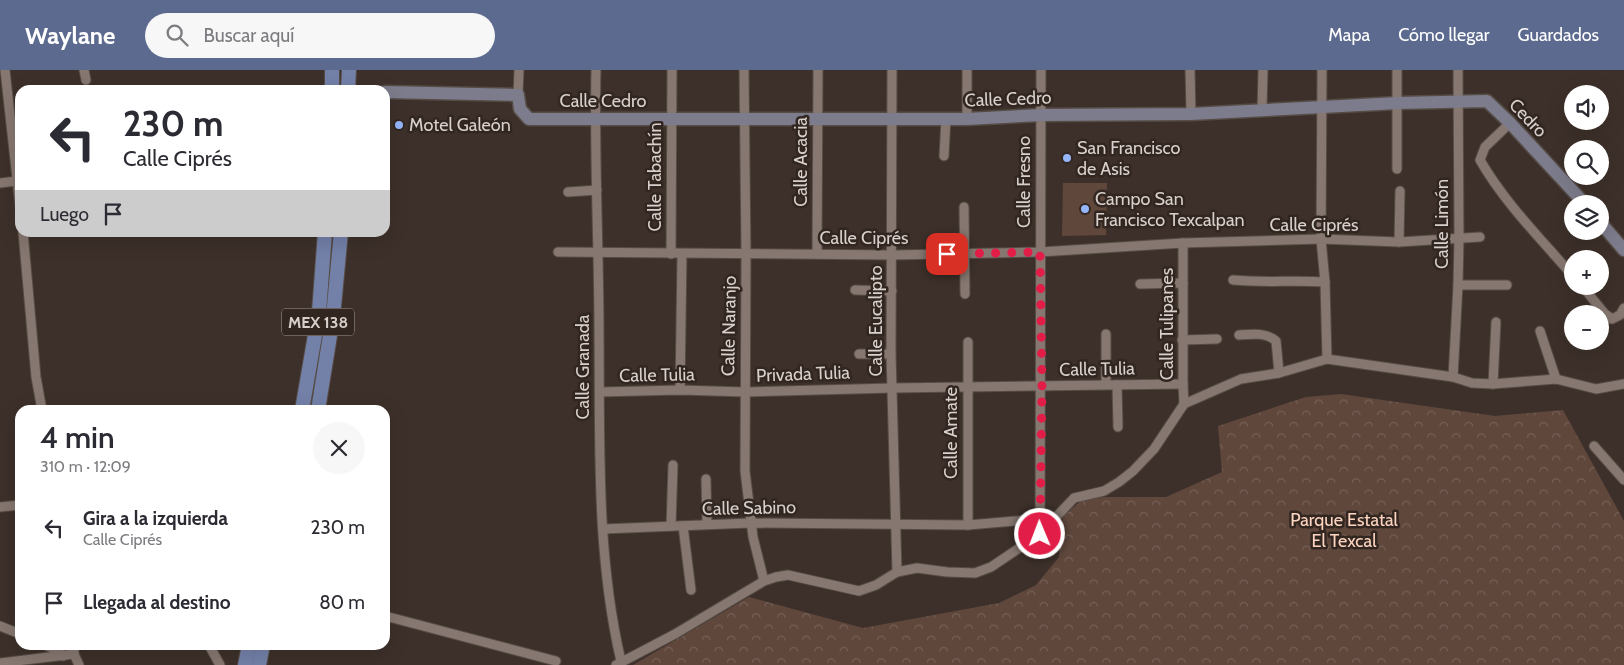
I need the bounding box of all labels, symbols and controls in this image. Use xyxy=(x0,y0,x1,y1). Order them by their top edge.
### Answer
search box xyxy=(145,13,495,58)
text: Waylane xyxy=(25,21,115,50)
icon: search xyxy=(163,21,191,49)
text: Buscar aquí xyxy=(203,24,294,47)
text: Mapa xyxy=(1328,24,1370,46)
text: Cómo llegar xyxy=(1398,24,1490,46)
text: Guardados xyxy=(1518,24,1599,46)
map controls xyxy=(1564,85,1609,350)
button: sound xyxy=(1564,85,1609,130)
street label: Calle Cedro xyxy=(964,86,1052,112)
street label: Calle Cedro xyxy=(560,90,646,112)
street label: Cedro xyxy=(1504,94,1552,142)
text: 230 m xyxy=(123,102,223,145)
icon: left xyxy=(40,105,105,170)
place label: Motel Galeón xyxy=(409,114,511,136)
street label: Calle Acacia xyxy=(790,117,812,207)
marker: Motel Galeón xyxy=(393,119,405,131)
street label: Calle Tabachín xyxy=(644,123,666,231)
street label: Calle Fresno xyxy=(1013,136,1035,228)
place label: San Francisco de Asis xyxy=(1077,137,1181,180)
button: search xyxy=(1564,140,1609,185)
text: Calle Ciprés xyxy=(123,145,232,172)
marker: San Francisco de Asis xyxy=(1061,152,1073,164)
street label: Calle Limón xyxy=(1431,179,1453,269)
place label: Campo San Francisco Texcalpan xyxy=(1095,188,1245,231)
button: layers xyxy=(1564,195,1609,240)
icon: arrive xyxy=(99,200,127,228)
text: Luego xyxy=(40,203,89,226)
marker: Campo San Francisco Texcalpan xyxy=(1079,203,1091,215)
street label: Calle Ciprés xyxy=(1269,214,1359,236)
street label: Calle Ciprés xyxy=(819,227,909,249)
pin xyxy=(926,233,968,275)
icon: arrive xyxy=(933,240,961,268)
button: + xyxy=(1564,250,1609,295)
street label: Calle Eucalipto xyxy=(865,265,887,377)
street label: Calle Tulipanes xyxy=(1156,268,1178,380)
street label: Calle Naranjo xyxy=(717,275,741,376)
button: − xyxy=(1564,305,1609,350)
road number: MEX 138 xyxy=(282,308,354,336)
street label: Calle Granada xyxy=(572,314,594,419)
street label: Calle Tulia xyxy=(1059,357,1135,381)
street label: Privada Tulia xyxy=(756,361,851,387)
street label: Calle Tulia xyxy=(619,363,695,387)
street label: Calle Amate xyxy=(940,387,962,479)
text: 4 min xyxy=(40,419,115,456)
button: close xyxy=(313,422,365,474)
text: 310 m · 12:09 xyxy=(40,457,131,476)
street label: Calle Sabino xyxy=(702,496,796,520)
text: Gira a la izquierda xyxy=(83,507,228,530)
position arrow xyxy=(1013,507,1065,559)
park label: Parque Estatal El Texcal xyxy=(1290,509,1399,552)
icon: left xyxy=(40,514,68,542)
text: 230 m xyxy=(311,516,365,539)
text: Calle Ciprés xyxy=(83,530,162,549)
icon: arrive xyxy=(40,589,68,617)
text: Llegada al destino xyxy=(83,591,230,614)
text: 80 m xyxy=(319,591,365,614)

